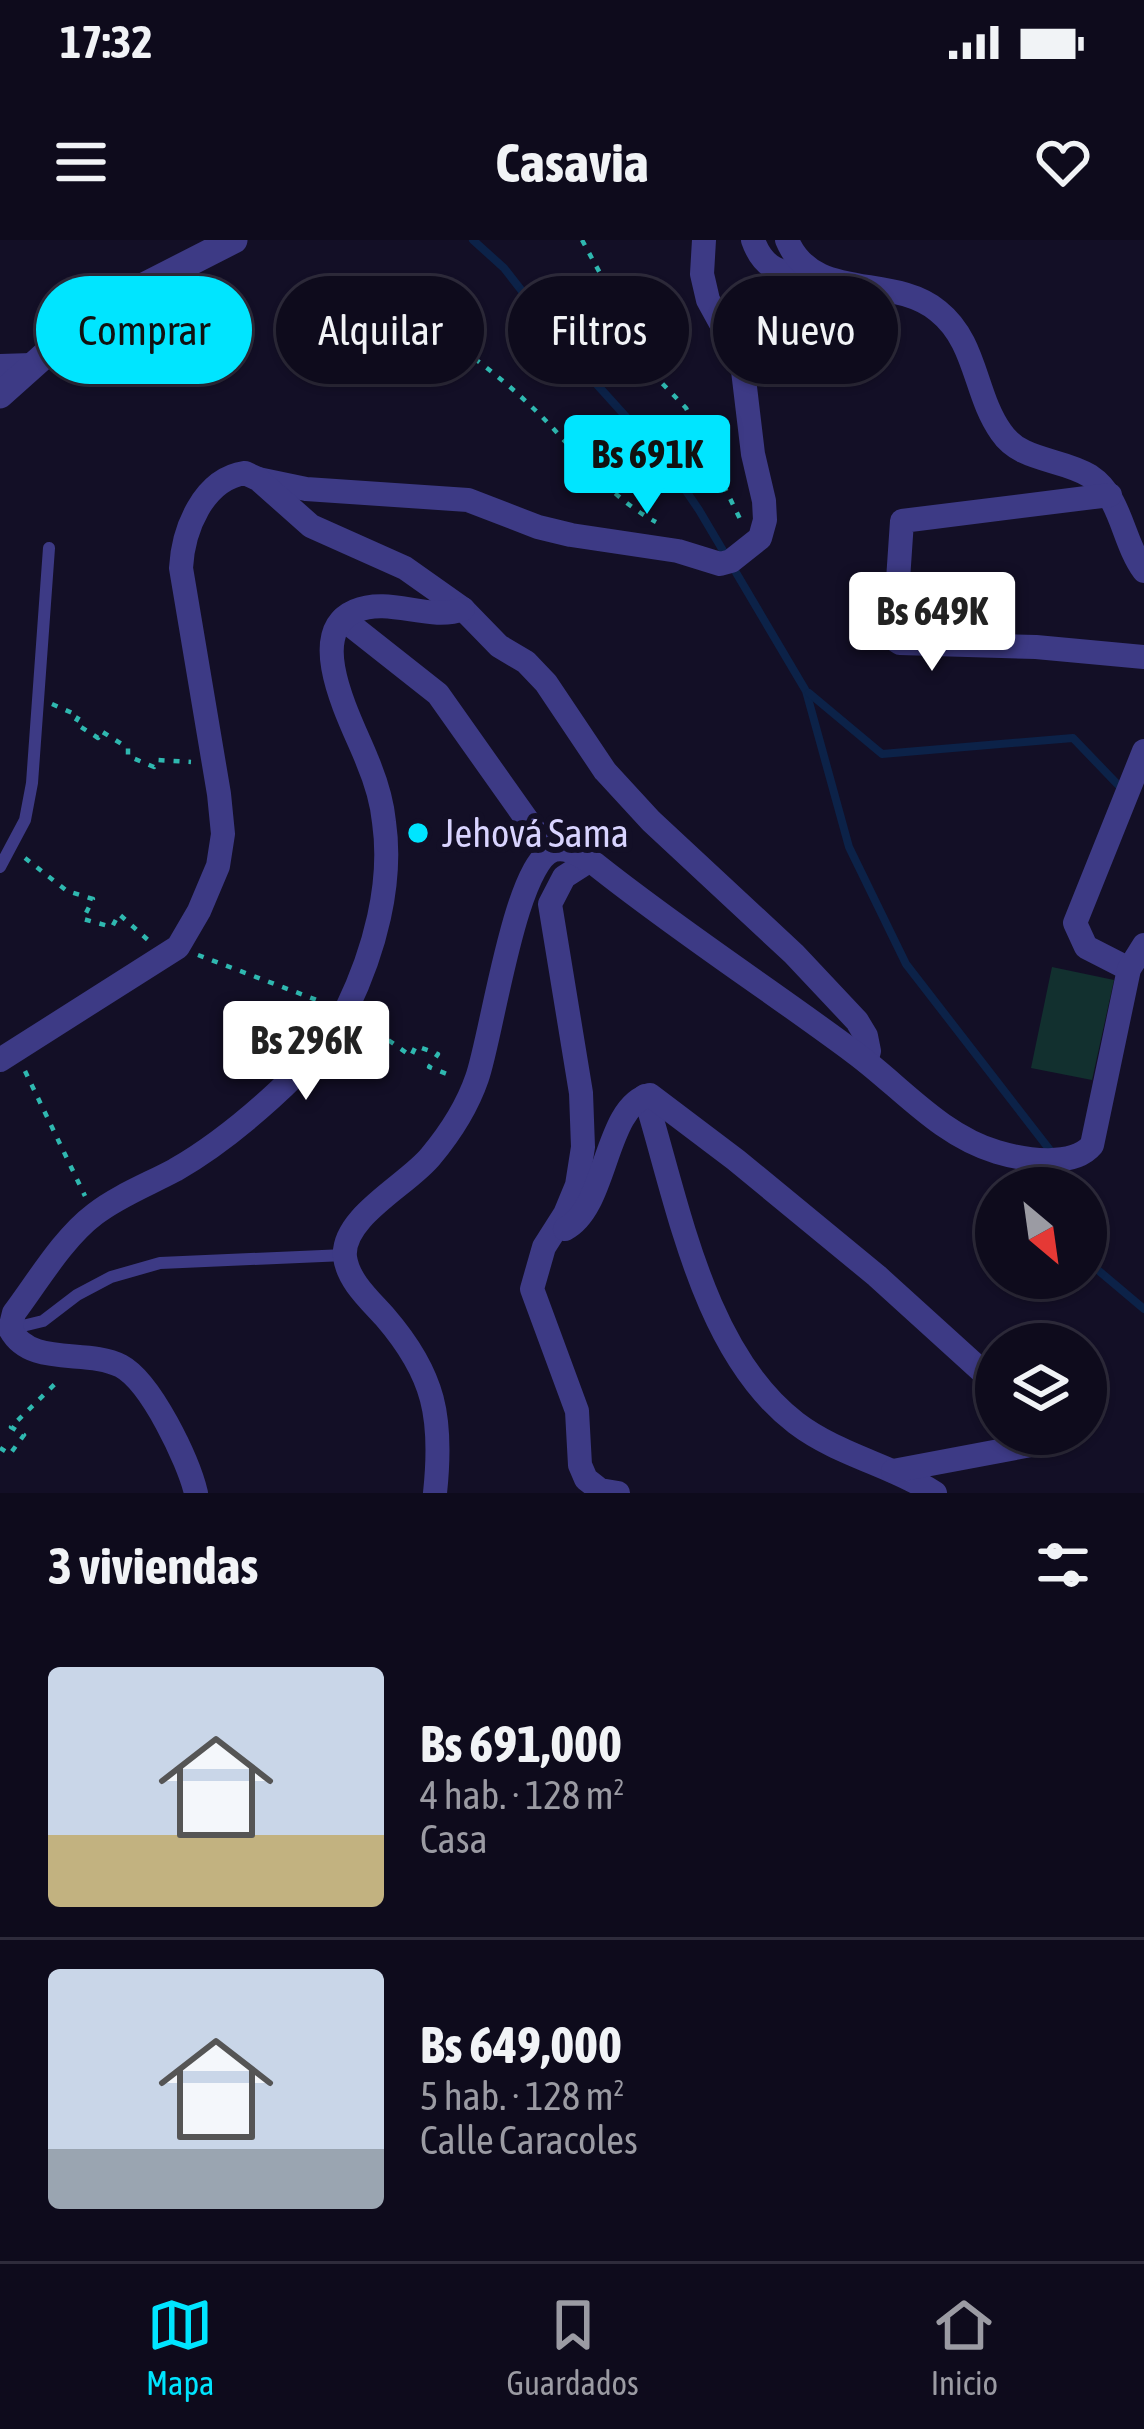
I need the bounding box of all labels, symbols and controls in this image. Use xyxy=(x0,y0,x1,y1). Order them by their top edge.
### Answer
text: 17:32 xyxy=(60,16,153,68)
icon: menu xyxy=(48,129,114,195)
icon: heart xyxy=(1030,129,1096,195)
text: Casavia xyxy=(495,132,649,193)
chip: Comprar xyxy=(36,276,252,384)
chip: Alquilar xyxy=(276,276,484,384)
chip: Filtros xyxy=(508,276,689,384)
chip: Nuevo xyxy=(713,276,898,384)
pin: Bs 691K xyxy=(536,415,758,517)
text: Bs 691K xyxy=(591,432,703,476)
pin: Bs 649K xyxy=(821,572,1043,674)
text: Bs 649K xyxy=(876,589,988,633)
place label: Jehová Sama xyxy=(442,811,629,855)
marker: Jehová Sama xyxy=(405,820,431,846)
pin: Bs 296K xyxy=(195,1001,417,1103)
text: Bs 296K xyxy=(250,1018,362,1062)
north arrow xyxy=(975,1167,1107,1299)
map controls xyxy=(975,1167,1107,1455)
button: layers xyxy=(975,1323,1107,1455)
icon: filters xyxy=(1030,1532,1096,1598)
text: 3 viviendas xyxy=(48,1536,258,1595)
text: Bs 691,000 xyxy=(420,1714,622,1773)
icon: home xyxy=(144,1715,288,1859)
text: 4 hab. · 128 m² xyxy=(420,1773,625,1817)
text: Casa xyxy=(420,1817,488,1861)
text: Bs 649,000 xyxy=(420,2015,622,2074)
icon: home xyxy=(144,2017,288,2161)
text: 5 hab. · 128 m² xyxy=(420,2074,625,2118)
text: Calle Caracoles xyxy=(420,2118,638,2162)
tab: Mapa xyxy=(146,2292,214,2402)
tab: Guardados xyxy=(506,2292,639,2402)
tab: Inicio xyxy=(931,2292,998,2402)

